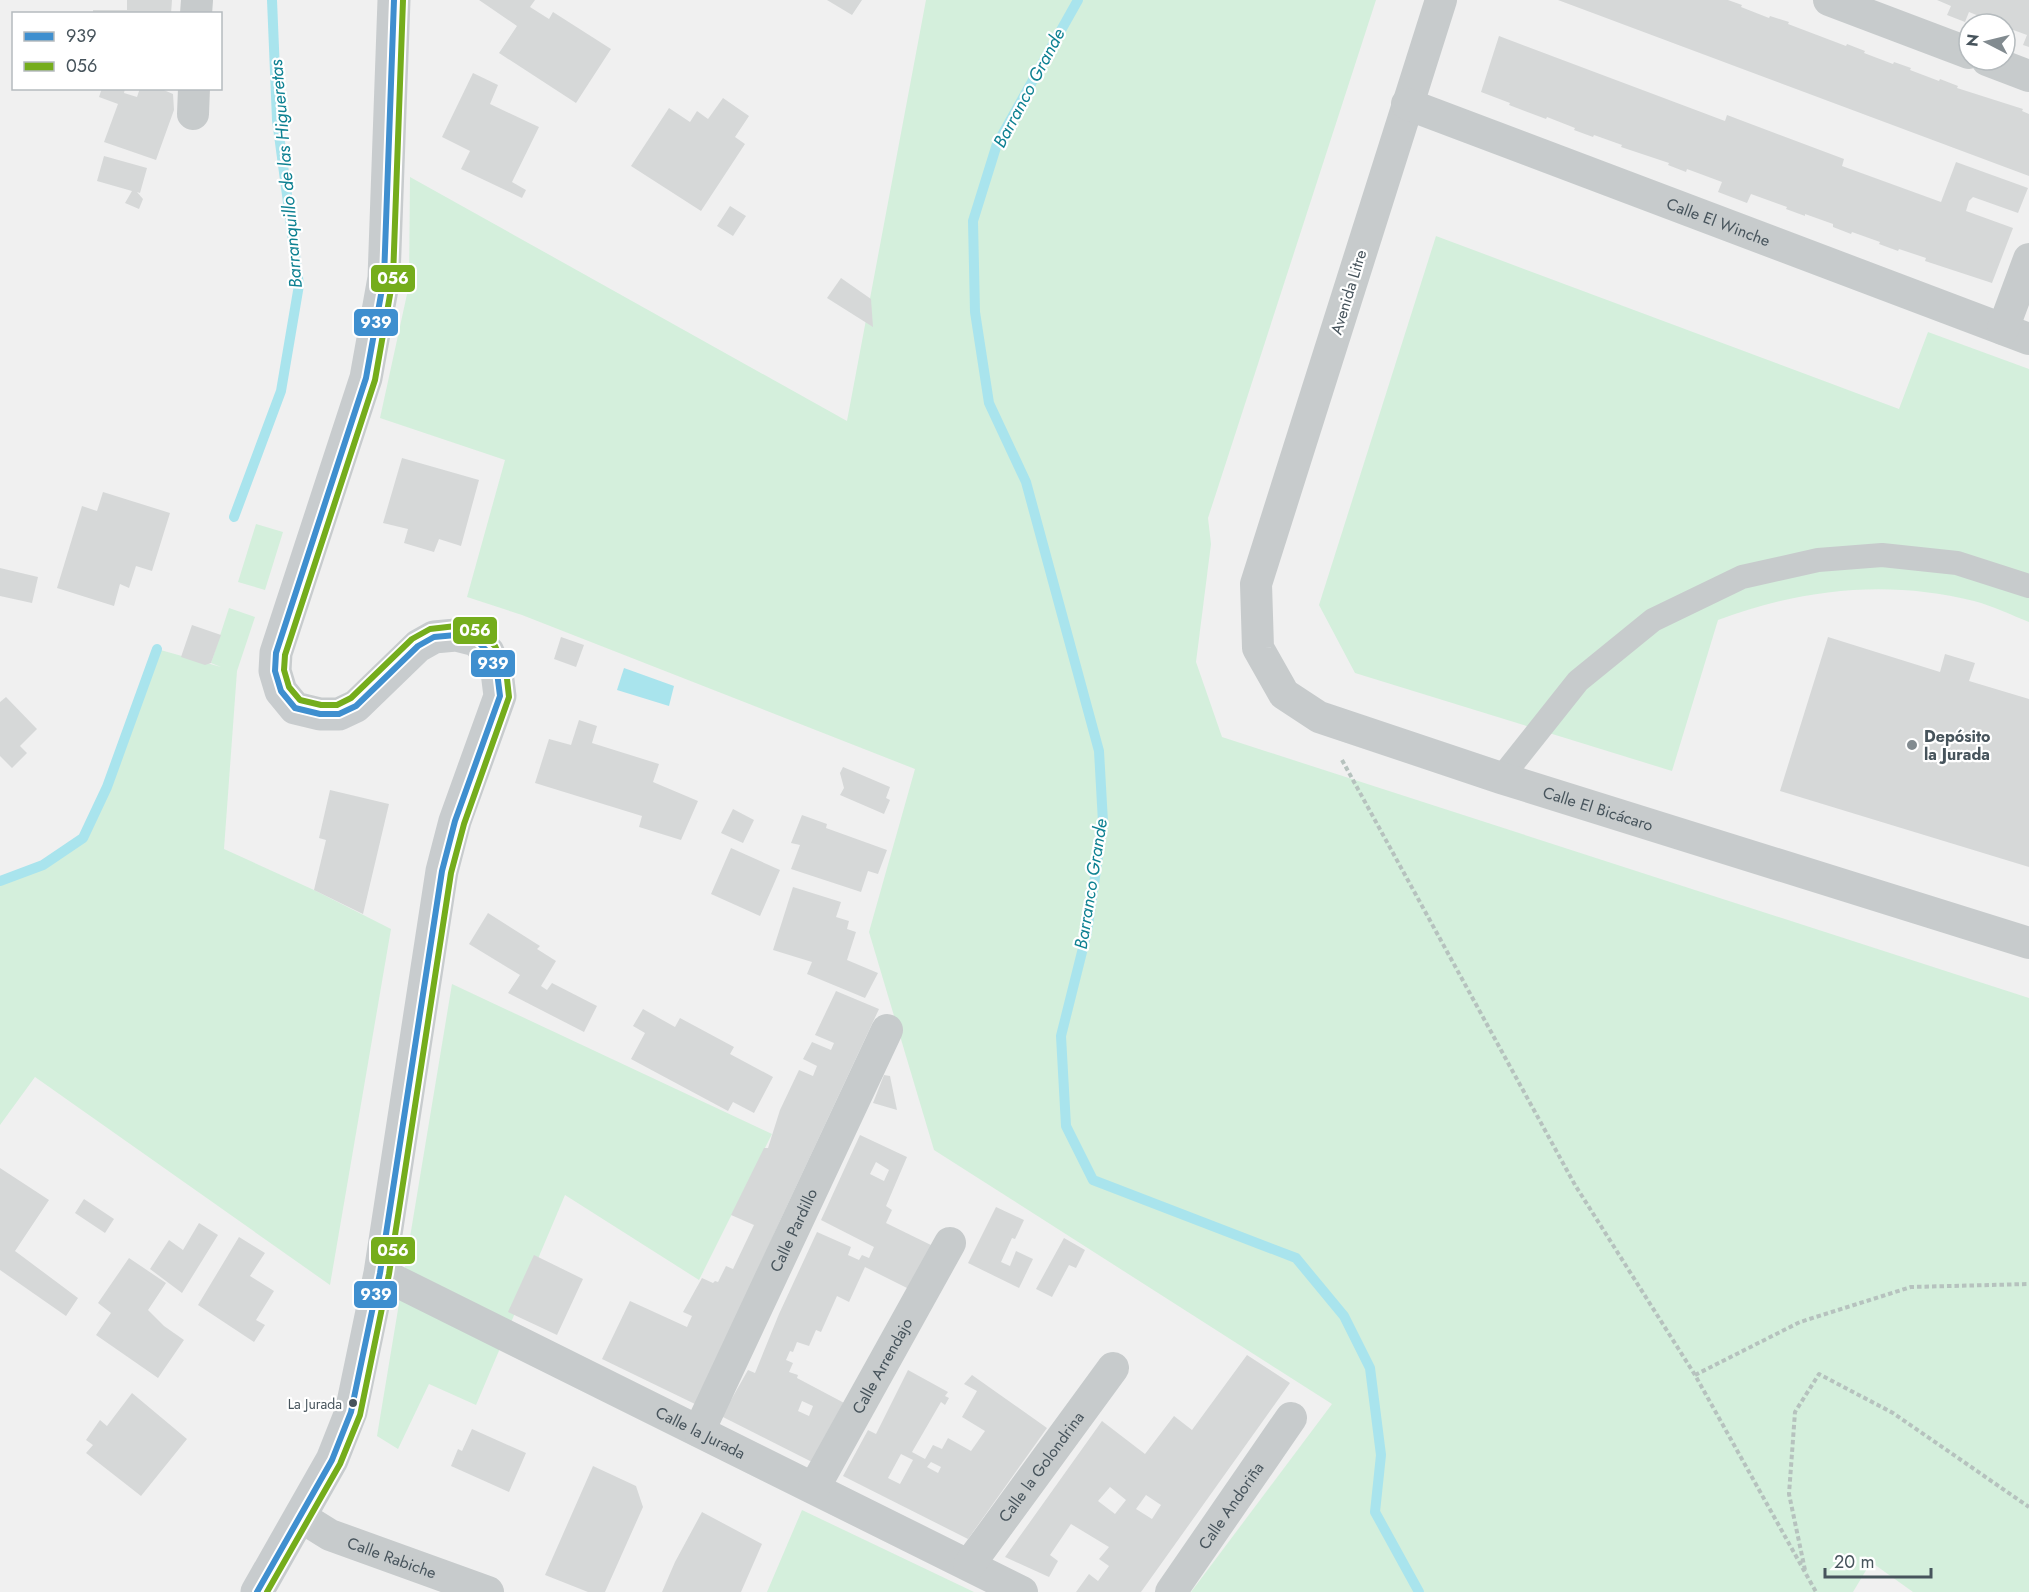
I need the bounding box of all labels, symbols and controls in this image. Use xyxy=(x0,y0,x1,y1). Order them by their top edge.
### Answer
legend xyxy=(12,12,222,90)
north arrow xyxy=(1957,12,2017,72)
text: 939 xyxy=(66,23,97,49)
water label: Barranco Grande xyxy=(987,24,1071,152)
text: N xyxy=(1960,33,1985,48)
text: 056 xyxy=(66,53,97,79)
water label: Barranquillo de las Higueretas xyxy=(263,58,309,289)
street label: Calle El Winche xyxy=(1663,192,1773,252)
street label: Avenida Litre xyxy=(1325,247,1372,337)
line badge: 056 xyxy=(370,264,416,293)
text: 056 xyxy=(377,267,409,290)
line badge: 939 xyxy=(353,308,399,337)
text: 939 xyxy=(360,311,392,334)
line badge: 056 xyxy=(452,616,498,645)
text: 056 xyxy=(459,619,491,642)
line badge: 939 xyxy=(470,649,516,678)
text: 939 xyxy=(477,652,509,675)
place label: Depósito la Jurada xyxy=(1924,725,1990,766)
marker: Depósito la Jurada xyxy=(1905,738,1919,752)
street label: Calle El Bicácaro xyxy=(1540,781,1656,837)
water label: Barranco Grande xyxy=(1068,817,1114,951)
street label: Calle Pardillo xyxy=(764,1184,823,1276)
line badge: 056 xyxy=(370,1236,416,1265)
text: 056 xyxy=(377,1239,409,1262)
line badge: 939 xyxy=(353,1280,398,1309)
text: 939 xyxy=(360,1283,392,1306)
street label: Calle Arrendajo xyxy=(846,1313,918,1418)
place label: La Jurada xyxy=(288,1394,342,1414)
marker: La Jurada xyxy=(347,1397,359,1409)
street label: Calle la Jurada xyxy=(652,1401,749,1465)
street label: Calle la Golondrina xyxy=(993,1407,1090,1527)
street label: Calle Andoriña xyxy=(1193,1457,1269,1554)
street label: Calle Rabiche xyxy=(344,1531,440,1584)
scale bar xyxy=(1825,1541,1932,1579)
text: 20 m xyxy=(1834,1549,1874,1575)

